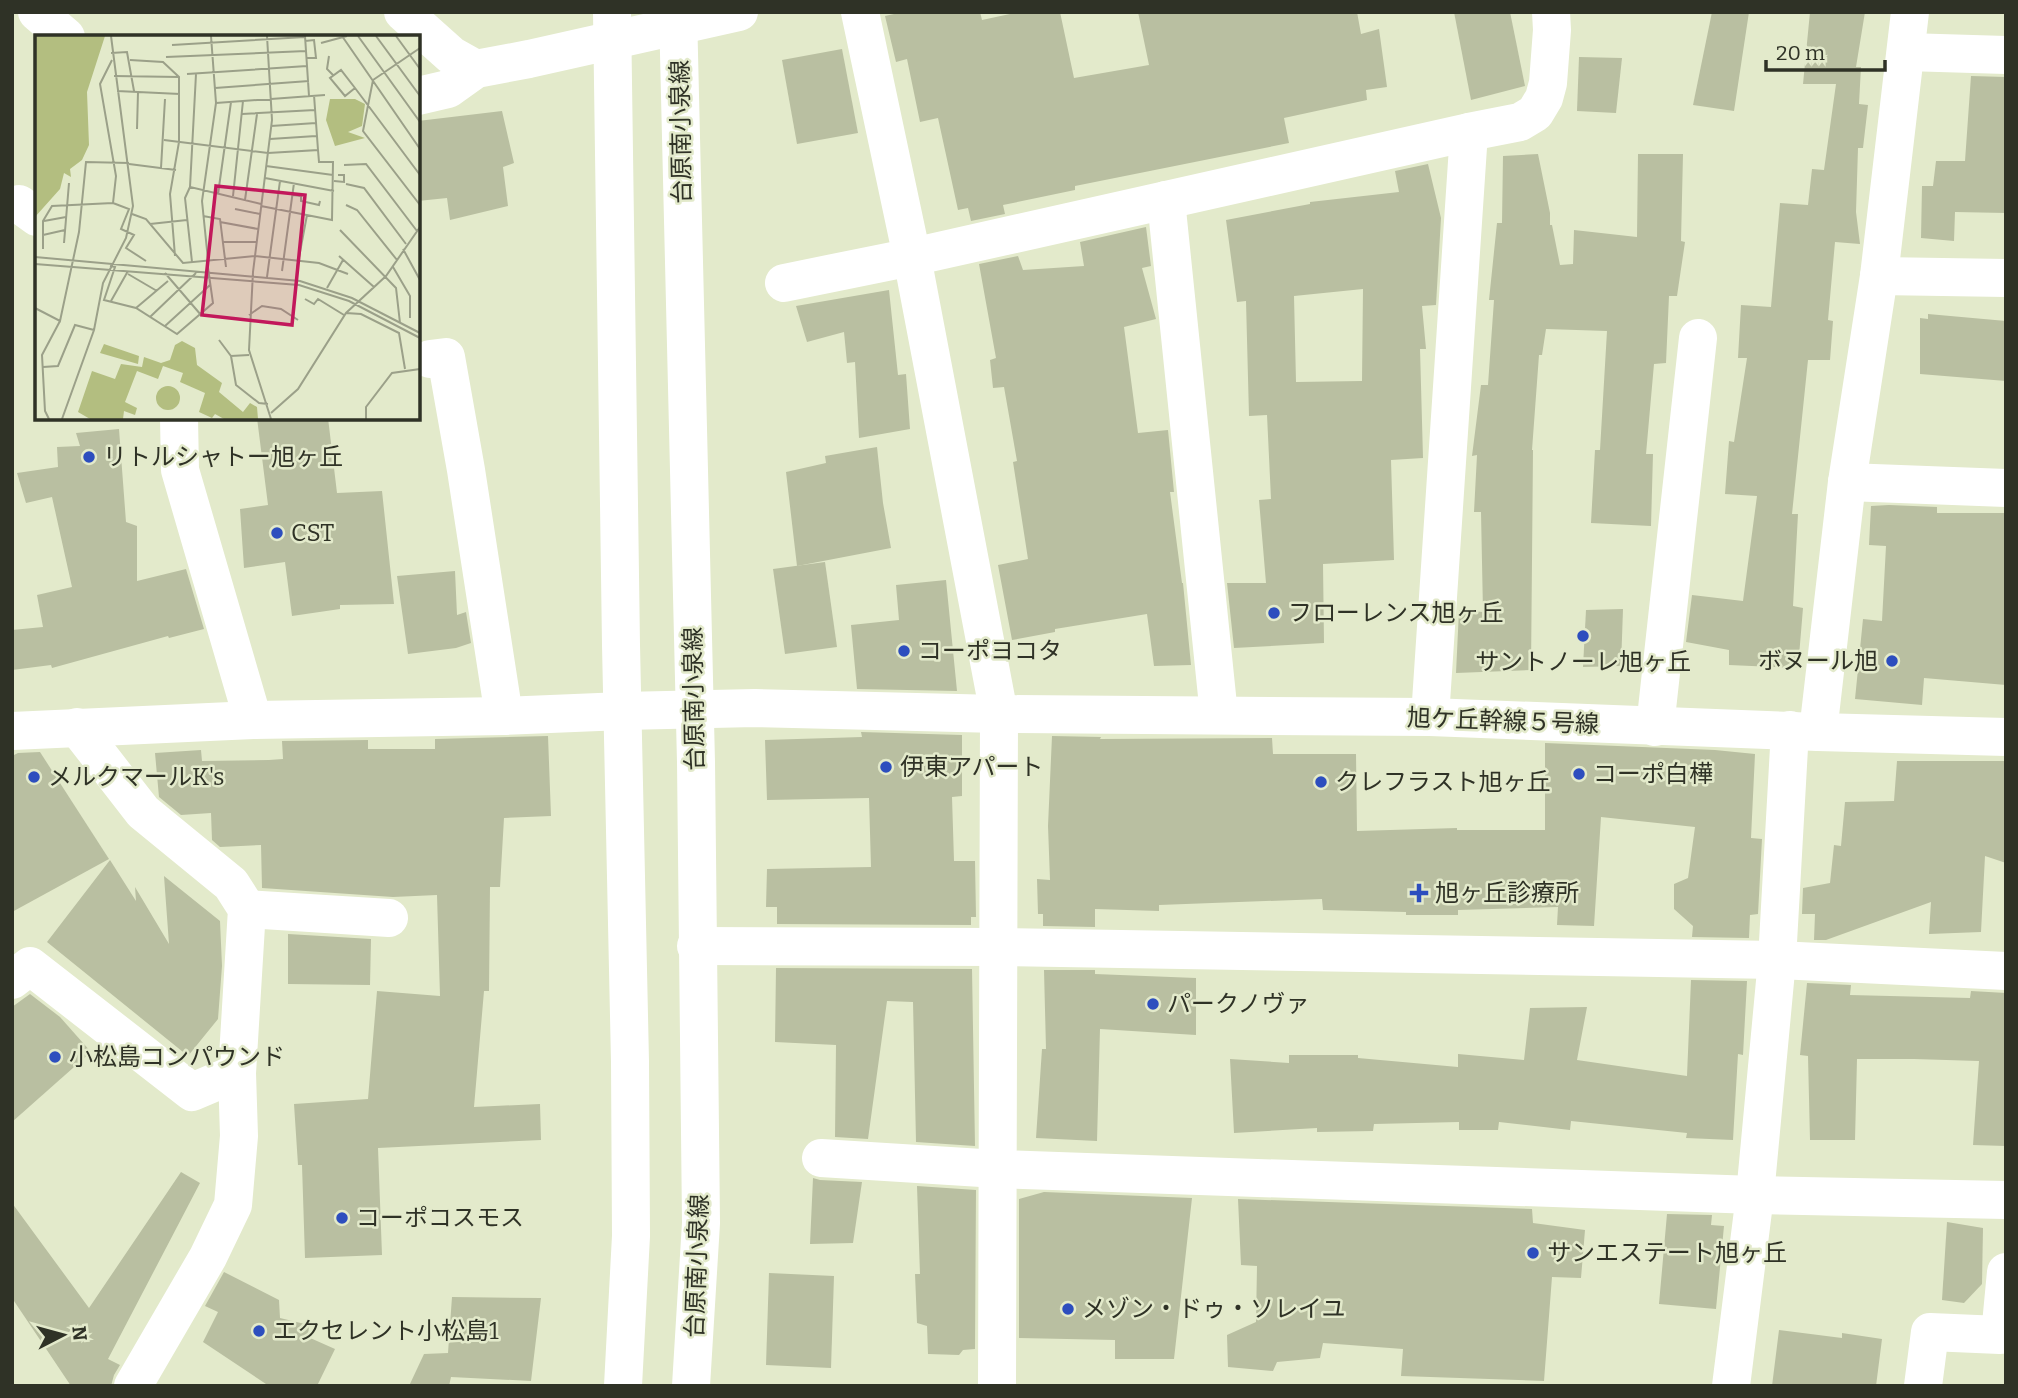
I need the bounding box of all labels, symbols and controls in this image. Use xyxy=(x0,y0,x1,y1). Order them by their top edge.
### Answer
scale bar xyxy=(1766,28,1885,72)
inset map xyxy=(35,35,420,420)
text: 20 m xyxy=(1776,40,1825,66)
street label: 台原南小泉線 xyxy=(666,60,696,204)
place label: リトルシャトー旭ヶ丘 xyxy=(103,443,343,471)
marker: リトルシャトー旭ヶ丘 xyxy=(81,449,97,465)
place label: CST xyxy=(291,519,334,547)
marker: CST xyxy=(269,525,285,541)
place label: フローレンス旭ヶ丘 xyxy=(1288,599,1504,627)
marker: フローレンス旭ヶ丘 xyxy=(1266,605,1282,621)
street label: 台原南小泉線 xyxy=(679,627,709,771)
marker: サントノーレ旭ヶ丘 xyxy=(1575,628,1591,644)
place label: コーポヨコタ xyxy=(918,637,1062,665)
marker: コーポヨコタ xyxy=(896,643,912,659)
place label: ボヌール旭 xyxy=(1758,647,1878,675)
place label: サントノーレ旭ヶ丘 xyxy=(1475,648,1691,676)
marker: ボヌール旭 xyxy=(1884,653,1900,669)
street label: 旭ケ丘幹線５号線 xyxy=(1407,704,1599,738)
place label: 伊東アパート xyxy=(900,753,1044,781)
marker: 伊東アパート xyxy=(878,759,894,775)
place label: コーポ白樺 xyxy=(1593,760,1713,788)
place label: メルクマールK's xyxy=(48,763,225,791)
marker: コーポ白樺 xyxy=(1571,766,1587,782)
place label: クレフラスト旭ヶ丘 xyxy=(1335,768,1551,796)
marker: メルクマールK's xyxy=(26,769,42,785)
marker: クレフラスト旭ヶ丘 xyxy=(1313,774,1329,790)
place label: 旭ヶ丘診療所 xyxy=(1435,879,1579,907)
marker: 旭ヶ丘診療所 xyxy=(1409,883,1429,903)
place label: パークノヴァ xyxy=(1167,990,1310,1018)
marker: パークノヴァ xyxy=(1145,996,1161,1012)
place label: 小松島コンパウンド xyxy=(69,1043,285,1071)
marker: 小松島コンパウンド xyxy=(47,1049,63,1065)
street label: 台原南小泉線 xyxy=(680,1194,714,1338)
place label: コーポコスモス xyxy=(356,1204,524,1232)
marker: コーポコスモス xyxy=(334,1210,350,1226)
place label: サンエステート旭ヶ丘 xyxy=(1547,1239,1787,1267)
marker: サンエステート旭ヶ丘 xyxy=(1525,1245,1541,1261)
place label: メゾン・ドゥ・ソレイユ xyxy=(1082,1295,1346,1323)
north arrow xyxy=(28,1300,98,1370)
marker: メゾン・ドゥ・ソレイユ xyxy=(1060,1301,1076,1317)
place label: エクセレント小松島1 xyxy=(273,1317,499,1345)
marker: エクセレント小松島1 xyxy=(251,1323,267,1339)
text: N xyxy=(67,1325,92,1342)

